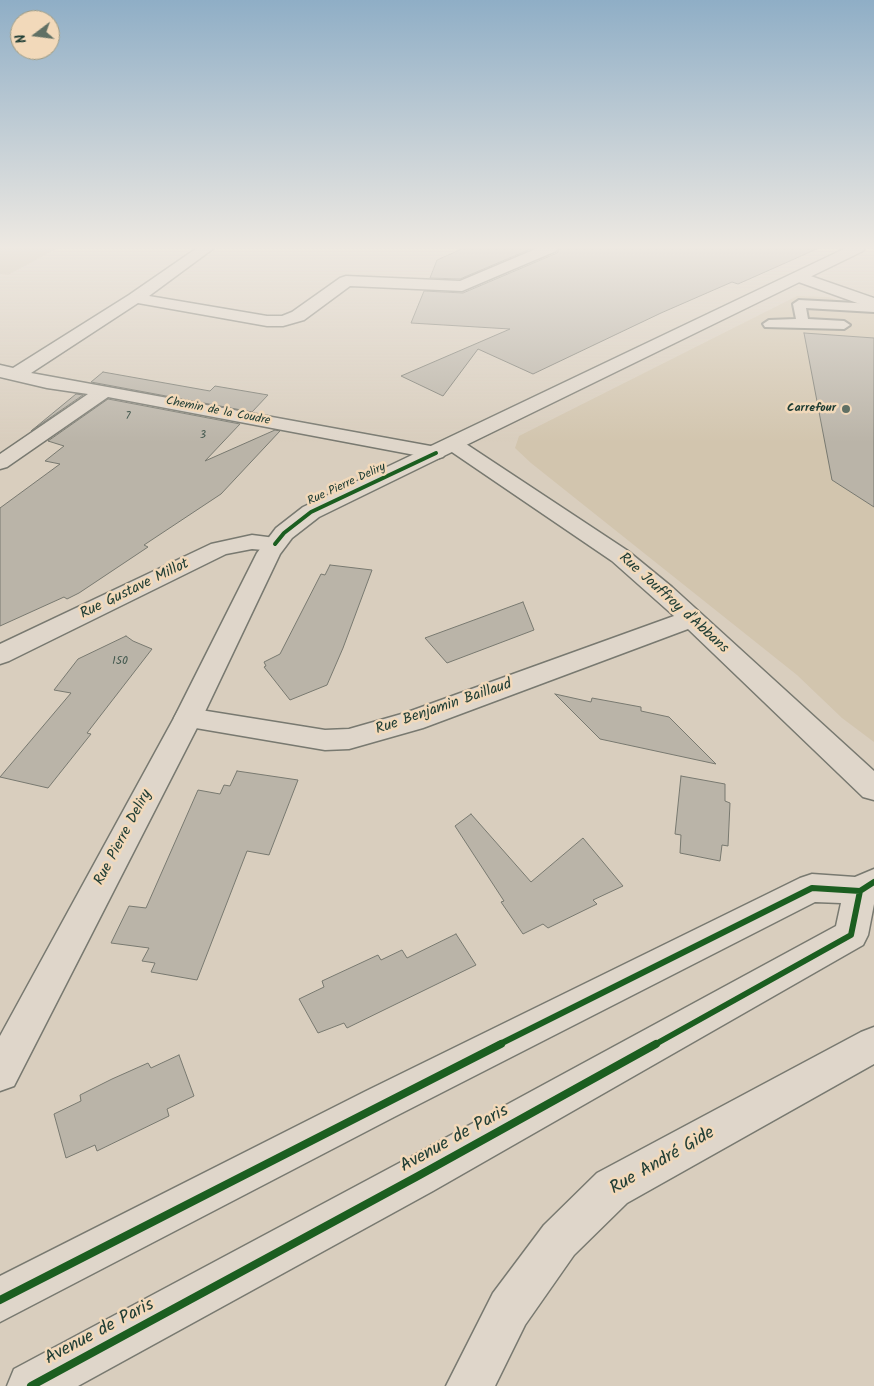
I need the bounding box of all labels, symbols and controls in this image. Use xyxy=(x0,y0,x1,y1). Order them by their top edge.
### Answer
north arrow xyxy=(10,10,60,60)
text: N xyxy=(10,32,33,46)
street label: Chemin de la Coudre xyxy=(165,395,271,429)
place label: Carrefour xyxy=(787,402,836,416)
marker: Carrefour xyxy=(840,403,852,415)
house number: 7 xyxy=(125,410,131,424)
house number: 3 xyxy=(200,429,206,443)
street label: Rue Pierre Deliry xyxy=(306,461,388,509)
street label: Rue Jouffroy d'Abbans xyxy=(614,550,732,658)
street label: Rue Gustave Millot xyxy=(78,556,192,624)
house number: 150 xyxy=(112,655,128,669)
street label: Rue Benjamin Baillaud xyxy=(374,676,514,740)
street label: Rue Pierre Deliry xyxy=(91,787,157,889)
street label: Avenue de Paris xyxy=(397,1101,513,1179)
street label: Rue André Gide xyxy=(607,1123,719,1201)
street label: Avenue de Paris xyxy=(42,1295,158,1371)

